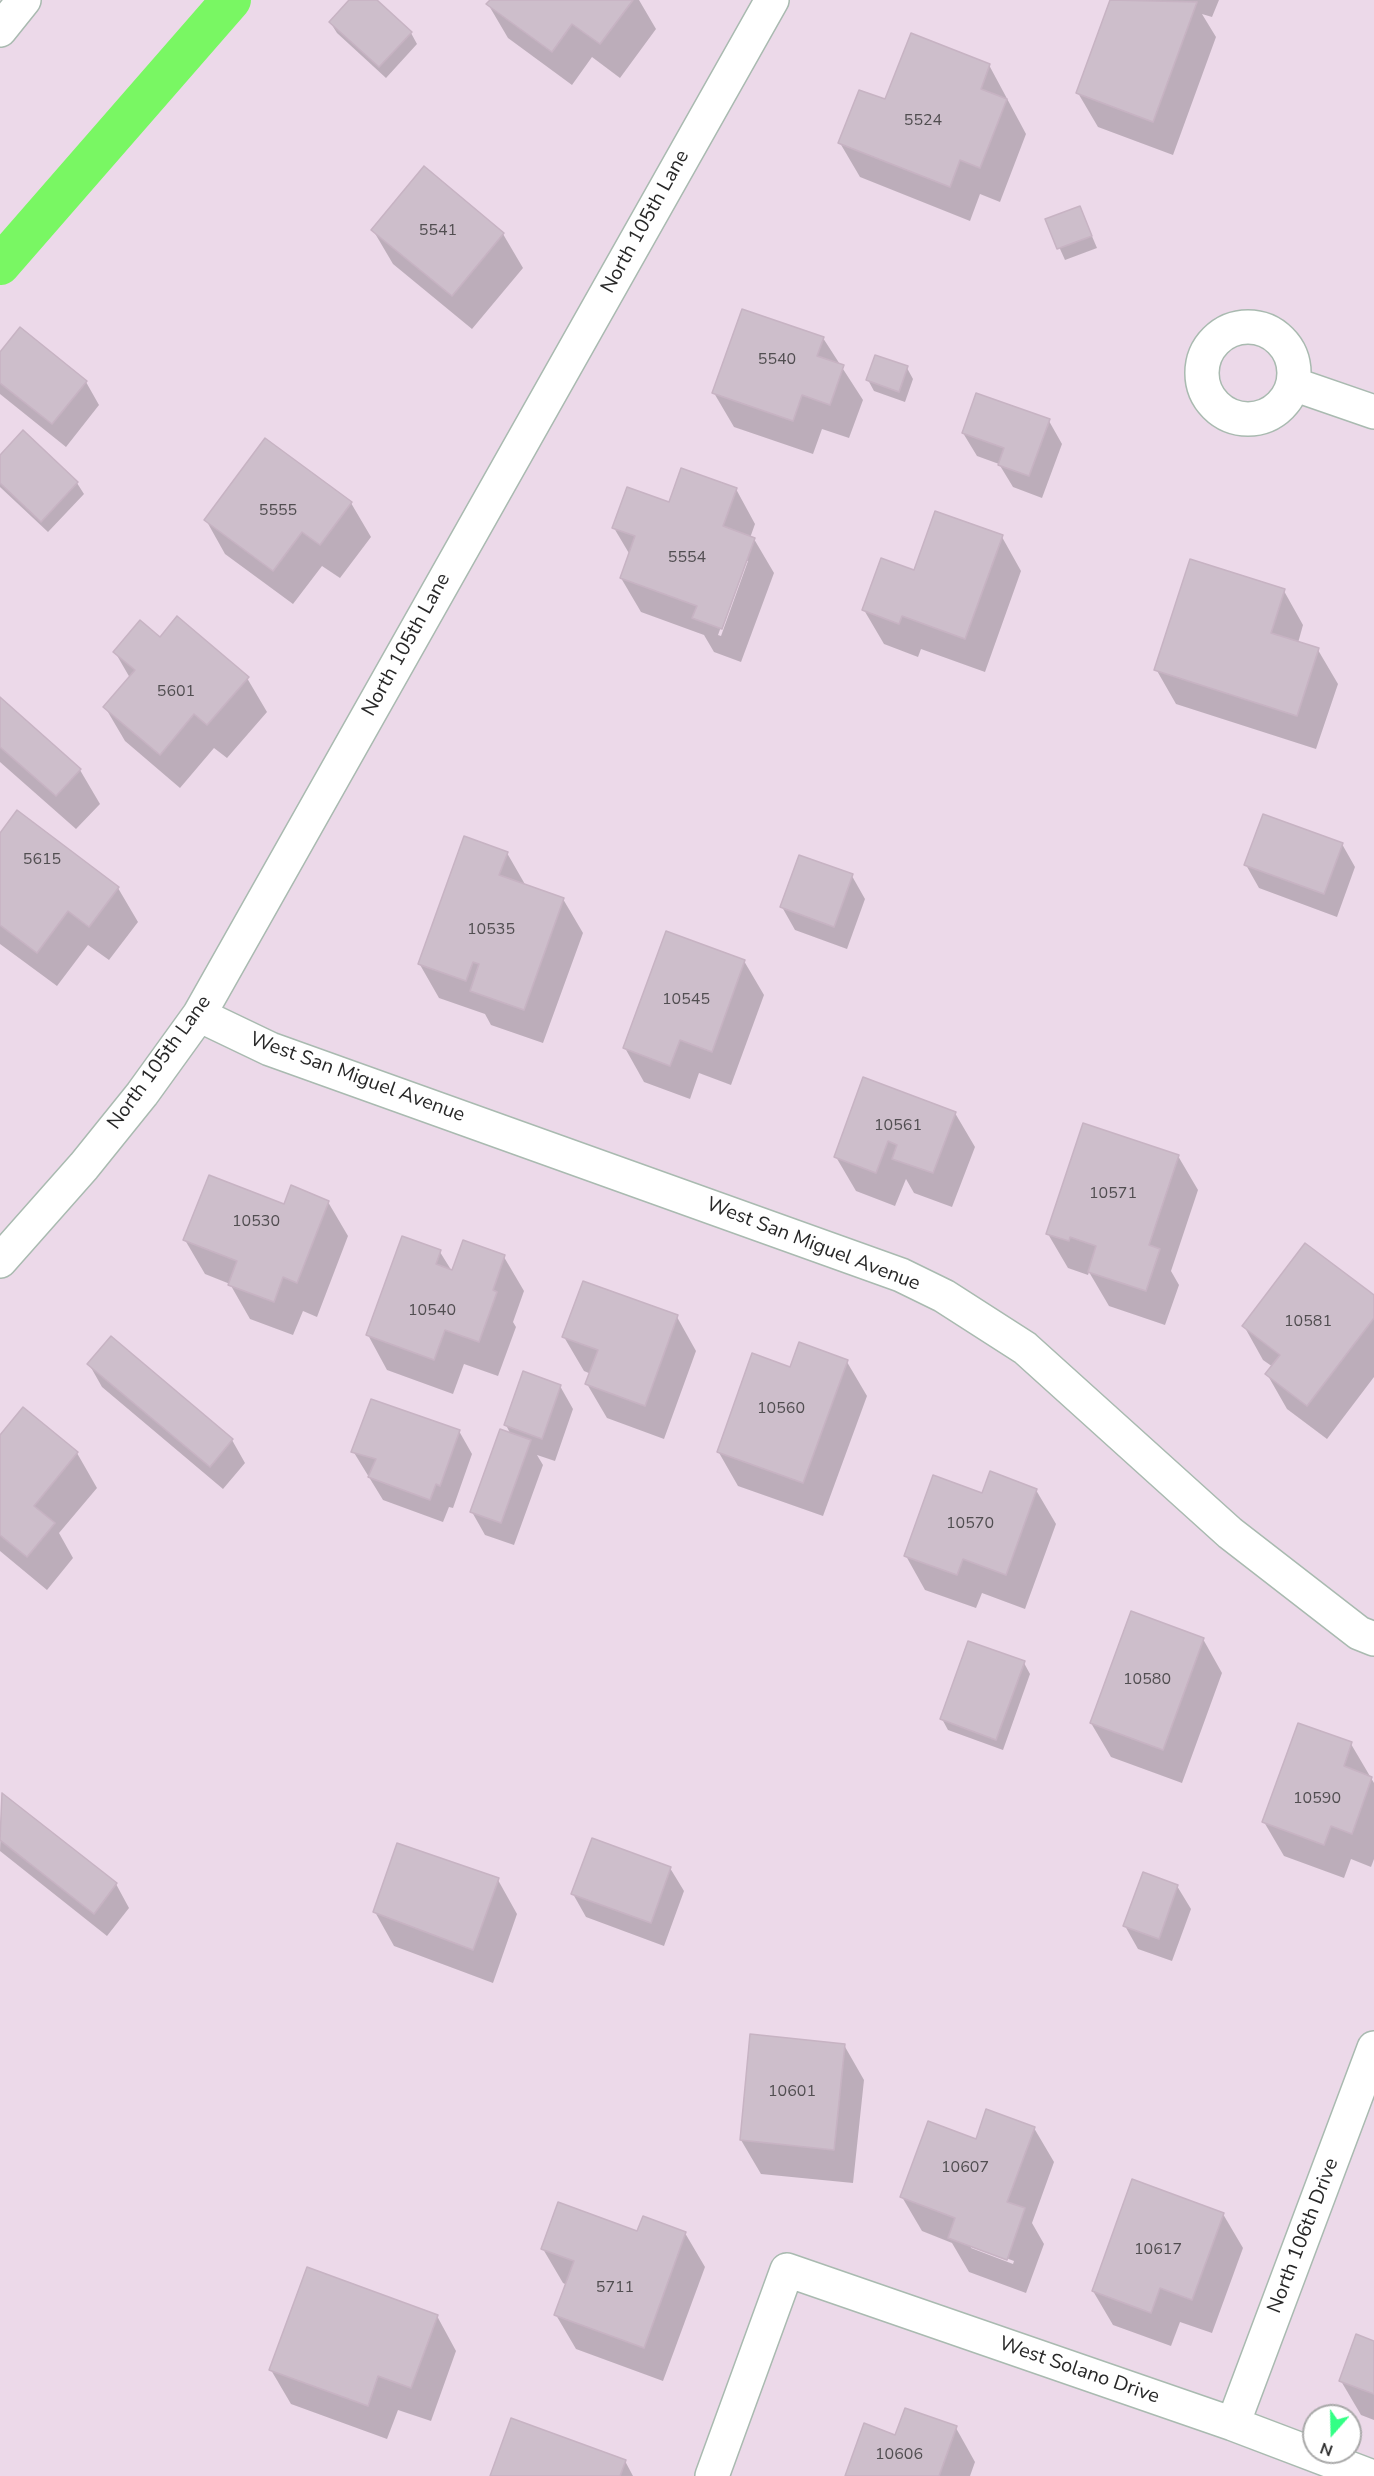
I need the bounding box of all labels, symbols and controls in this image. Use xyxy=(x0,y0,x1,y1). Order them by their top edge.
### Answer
house number: 5524 xyxy=(904,111,942,131)
street label: North 105th Lane xyxy=(597,146,695,298)
house number: 5541 xyxy=(419,221,457,241)
house number: 5540 xyxy=(758,350,796,370)
house number: 5555 xyxy=(259,501,297,521)
house number: 5554 xyxy=(668,548,706,568)
street label: North 105th Lane xyxy=(358,569,456,721)
house number: 5601 xyxy=(157,682,195,702)
house number: 5615 xyxy=(23,850,61,870)
house number: 10535 xyxy=(467,920,515,940)
house number: 10545 xyxy=(662,990,710,1010)
street label: North 105th Lane xyxy=(103,991,217,1135)
street label: West San Miguel Avenue xyxy=(246,1028,468,1128)
house number: 10561 xyxy=(874,1116,922,1136)
house number: 10571 xyxy=(1089,1184,1137,1204)
street label: West San Miguel Avenue xyxy=(703,1193,923,1297)
house number: 10530 xyxy=(232,1212,280,1232)
house number: 10540 xyxy=(408,1301,456,1321)
house number: 10581 xyxy=(1284,1312,1332,1332)
house number: 10560 xyxy=(757,1399,805,1419)
house number: 10570 xyxy=(946,1514,994,1534)
house number: 10580 xyxy=(1123,1670,1171,1690)
house number: 10590 xyxy=(1293,1789,1341,1809)
house number: 10601 xyxy=(768,2082,816,2102)
street label: North 106th Drive xyxy=(1263,2155,1345,2317)
house number: 10607 xyxy=(941,2158,989,2178)
house number: 10617 xyxy=(1134,2240,1182,2260)
house number: 5711 xyxy=(596,2278,634,2298)
street label: West Solano Drive xyxy=(996,2332,1162,2410)
north arrow xyxy=(1302,2404,1362,2464)
text: N xyxy=(1317,2437,1336,2461)
house number: 10606 xyxy=(875,2445,923,2465)

